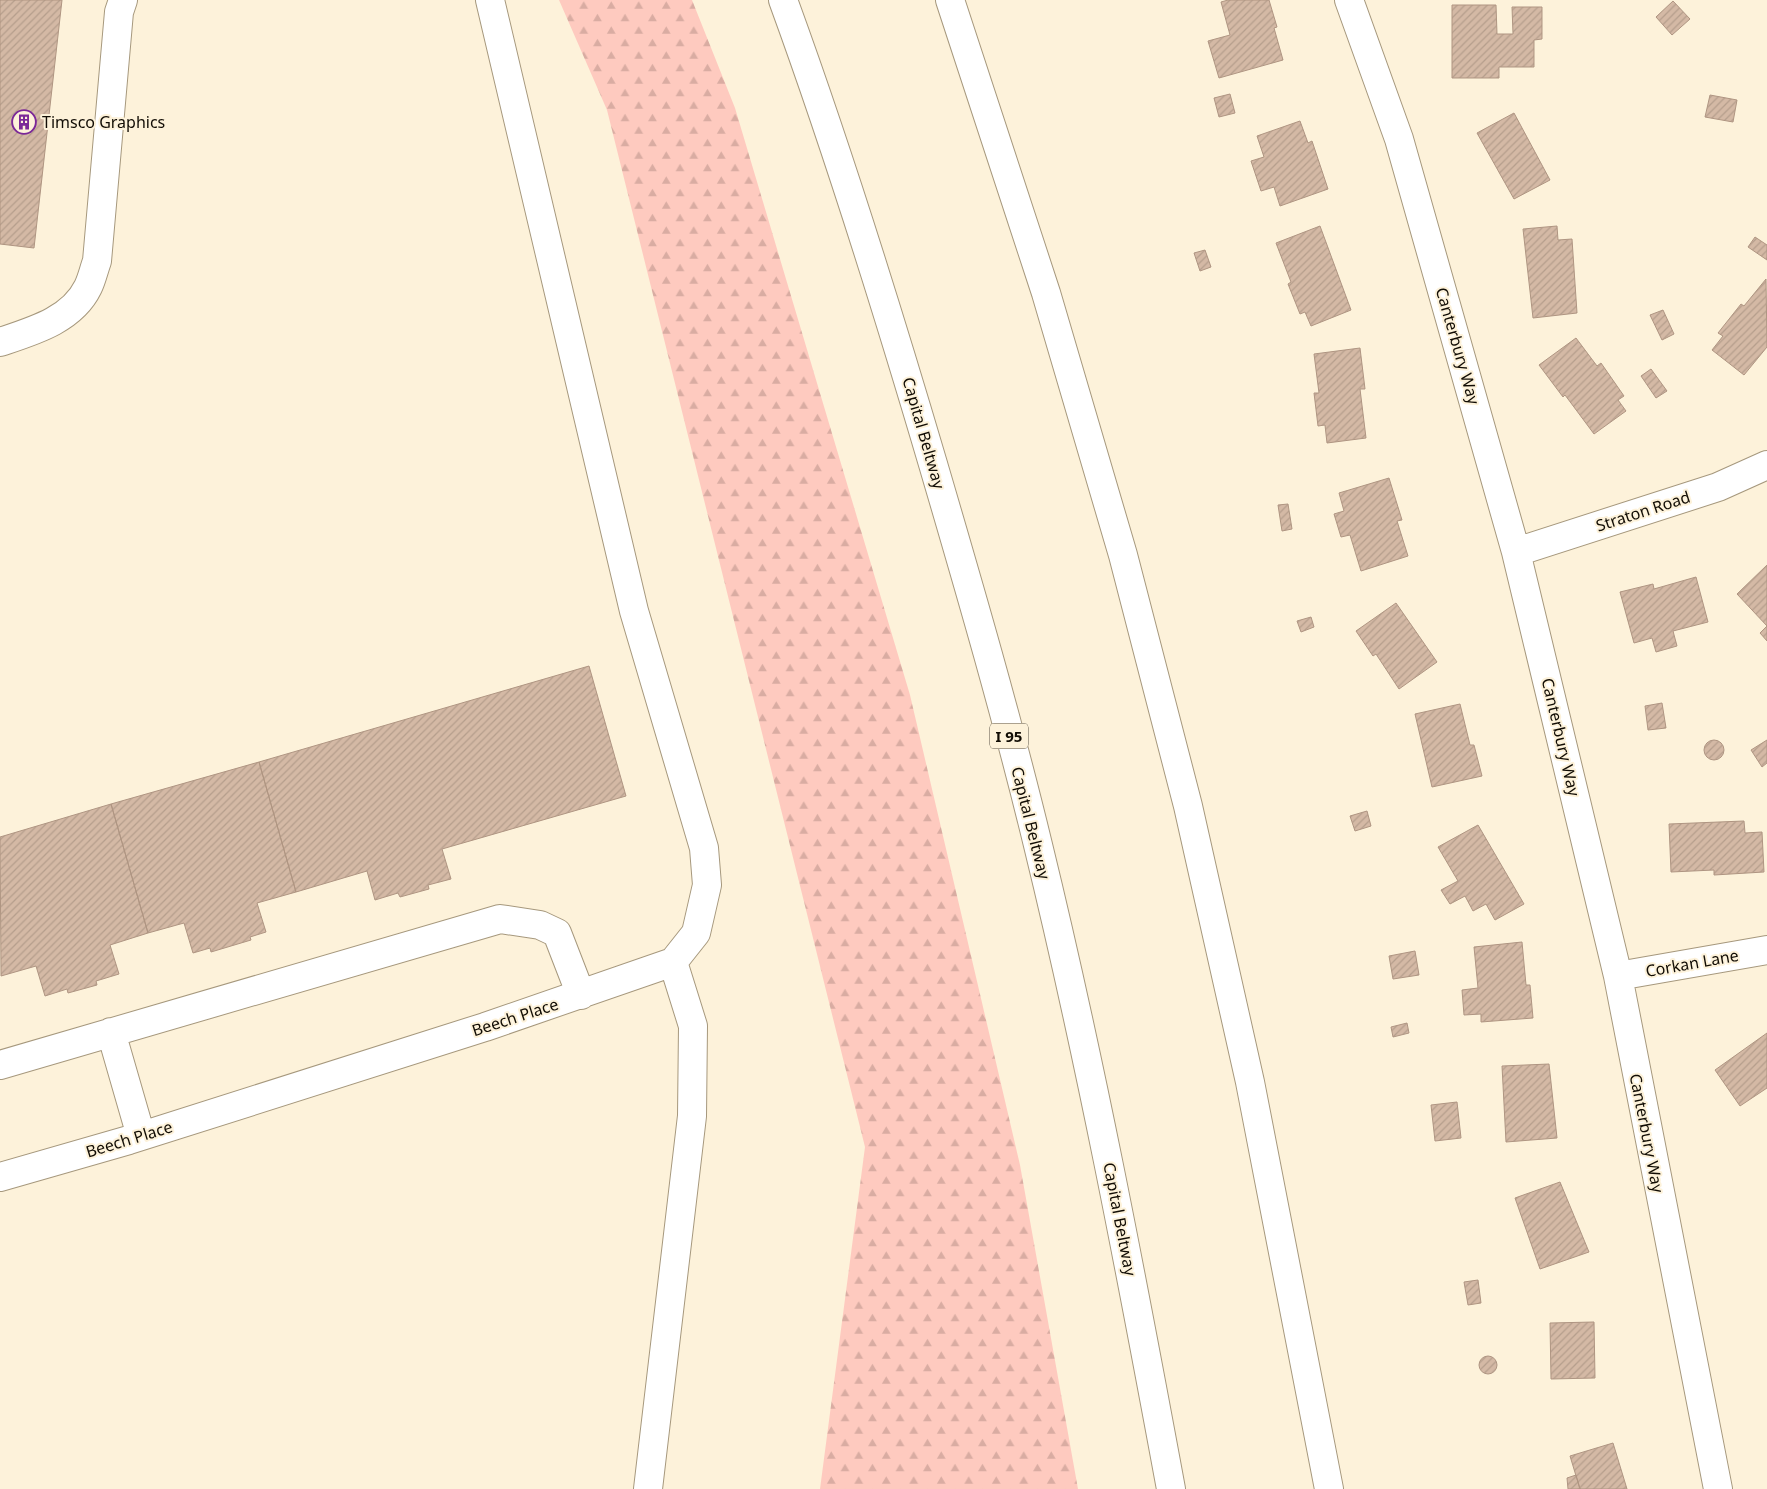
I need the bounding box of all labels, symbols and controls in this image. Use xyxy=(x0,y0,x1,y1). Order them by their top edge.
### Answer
building icon: Timsco Graphics xyxy=(11,109,37,135)
place label: Timsco Graphics xyxy=(42,111,165,133)
street label: Canterbury Way xyxy=(1431,285,1485,408)
street label: Capital Beltway xyxy=(898,375,951,492)
street label: Straton Road xyxy=(1593,485,1693,537)
street label: Canterbury Way xyxy=(1537,676,1585,799)
road number: I 95 xyxy=(990,724,1028,748)
street label: Capital Beltway xyxy=(1006,764,1056,882)
street label: Corkan Lane xyxy=(1644,944,1740,982)
street label: Beech Place xyxy=(469,993,561,1041)
street label: Canterbury Way xyxy=(1625,1072,1669,1195)
street label: Beech Place xyxy=(83,1115,175,1163)
street label: Capital Beltway xyxy=(1098,1160,1142,1278)

